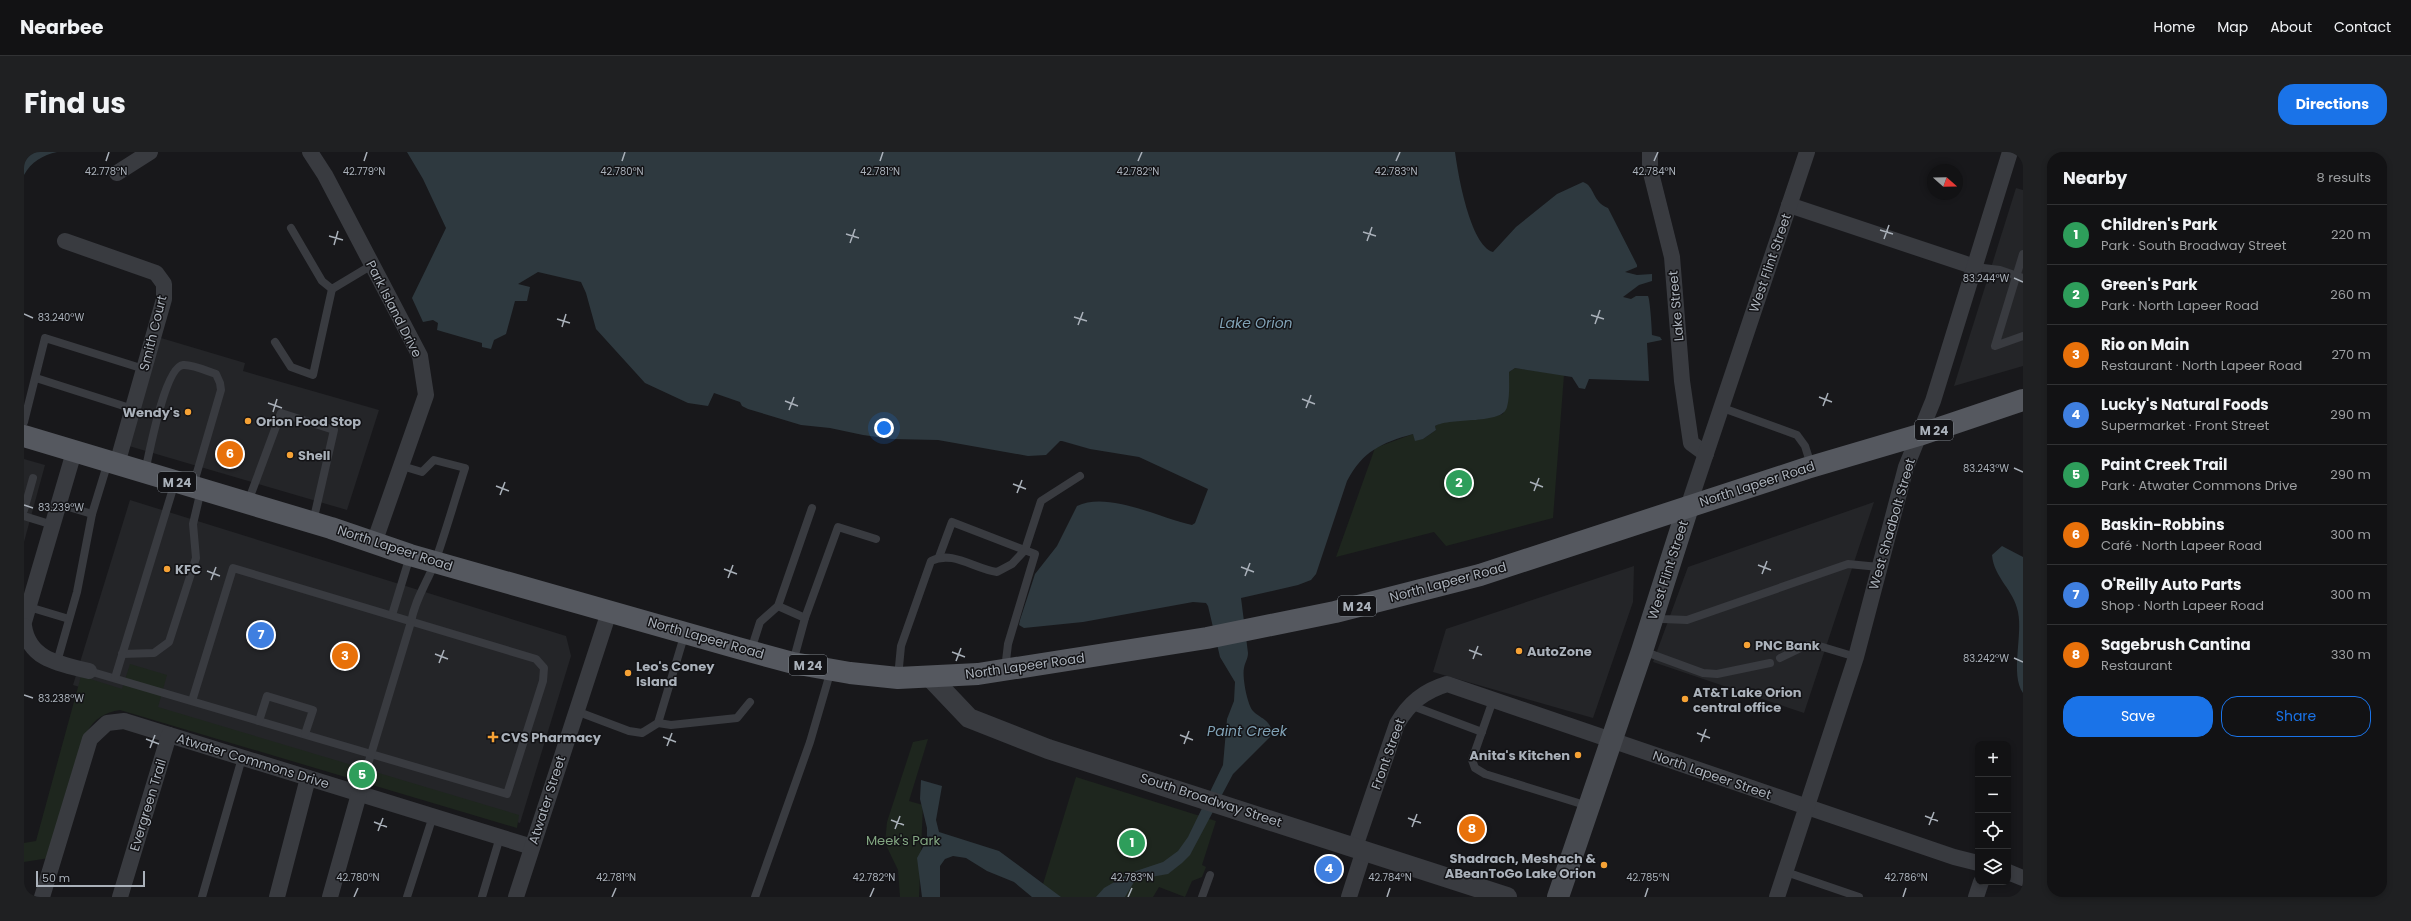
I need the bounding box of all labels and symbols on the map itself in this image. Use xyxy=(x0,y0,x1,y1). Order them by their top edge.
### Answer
text: 42.778°N xyxy=(85,164,127,179)
text: 42.779°N xyxy=(343,164,385,179)
text: 42.780°N xyxy=(600,164,644,179)
text: 42.781°N xyxy=(860,164,900,179)
text: 42.782°N xyxy=(1117,164,1159,179)
text: 42.783°N xyxy=(1375,164,1417,179)
text: 42.784°N xyxy=(1632,164,1676,179)
north arrow xyxy=(1927,164,1963,200)
street label: West Flint Street xyxy=(1744,211,1796,315)
street label: Park Island Drive xyxy=(361,257,427,361)
street label: Lake Street xyxy=(1663,270,1689,342)
text: 83.244°W xyxy=(1963,271,2009,286)
street label: Smith Court xyxy=(134,293,172,373)
text: 83.240°W xyxy=(38,310,84,325)
water label: Lake Orion xyxy=(1219,313,1293,333)
place label: Wendy's xyxy=(122,403,180,422)
marker: Wendy's xyxy=(183,407,193,417)
place label: Orion Food Stop xyxy=(256,412,361,431)
marker: Orion Food Stop xyxy=(243,416,253,426)
your location xyxy=(874,418,894,438)
road number: M 24 xyxy=(1915,420,1953,440)
pin: 6 xyxy=(217,439,243,469)
place label: Shell xyxy=(298,446,331,465)
marker: Shell xyxy=(285,450,295,460)
street label: North Lapeer Road xyxy=(1697,456,1817,512)
street label: West Shadbolt Street xyxy=(1864,456,1920,592)
text: 83.243°W xyxy=(1963,461,2009,476)
pin: 2 xyxy=(1446,468,1472,498)
road number: M 24 xyxy=(158,472,196,492)
text: 83.239°W xyxy=(38,500,84,515)
street label: West Flint Street xyxy=(1643,518,1693,622)
street label: North Lapeer Road xyxy=(335,520,455,576)
street label: North Lapeer Road xyxy=(1387,557,1509,607)
place label: KFC xyxy=(175,560,201,579)
marker: KFC xyxy=(162,564,172,574)
road number: M 24 xyxy=(1338,596,1376,616)
street label: North Lapeer Road xyxy=(646,612,766,664)
pin: 7 xyxy=(248,620,274,650)
place label: PNC Bank xyxy=(1755,636,1820,655)
marker: PNC Bank xyxy=(1742,640,1752,650)
pin: 3 xyxy=(332,641,358,671)
place label: AutoZone xyxy=(1527,642,1592,661)
marker: AutoZone xyxy=(1514,646,1524,656)
street label: North Lapeer Road xyxy=(964,648,1086,684)
text: 83.242°W xyxy=(1963,651,2009,666)
road number: M 24 xyxy=(789,655,827,675)
place label: Leo's Coney Island xyxy=(636,657,715,691)
marker: Leo's Coney Island xyxy=(623,668,633,678)
place label: AT&T Lake Orion central office xyxy=(1693,683,1802,717)
text: 83.238°W xyxy=(38,691,84,706)
marker: AT&T Lake Orion central office xyxy=(1680,694,1690,704)
street label: Front Street xyxy=(1366,716,1410,792)
water label: Paint Creek xyxy=(1207,721,1288,741)
place label: CVS Pharmacy xyxy=(501,728,602,747)
street label: Atwater Commons Drive xyxy=(174,729,332,793)
marker: CVS Pharmacy xyxy=(488,732,498,742)
place label: Anita's Kitchen xyxy=(1469,746,1570,765)
street label: North Lapeer Street xyxy=(1650,746,1774,804)
marker: Anita's Kitchen xyxy=(1573,750,1583,760)
street label: Atwater Street xyxy=(524,753,570,847)
street label: Evergreen Trail xyxy=(125,757,171,853)
pin: 5 xyxy=(349,760,375,790)
street label: South Broadway Street xyxy=(1138,768,1284,832)
pin: 8 xyxy=(1459,814,1485,844)
pin: 1 xyxy=(1119,828,1145,858)
park label: Meek's Park xyxy=(866,831,940,850)
place label: Shadrach, Meshach & ABeanToGo Lake Orion xyxy=(1445,849,1597,883)
pin: 4 xyxy=(1316,854,1342,884)
marker: Shadrach, Meshach & ABeanToGo Lake Orion xyxy=(1599,860,1609,870)
scale bar xyxy=(36,869,145,888)
text: 42.780°N xyxy=(336,870,380,885)
text: 42.781°N xyxy=(596,870,636,885)
text: 42.782°N xyxy=(853,870,895,885)
text: 42.783°N xyxy=(1111,870,1153,885)
text: 42.784°N xyxy=(1368,870,1412,885)
text: 42.785°N xyxy=(1626,870,1670,885)
text: 42.786°N xyxy=(1884,870,1928,885)

